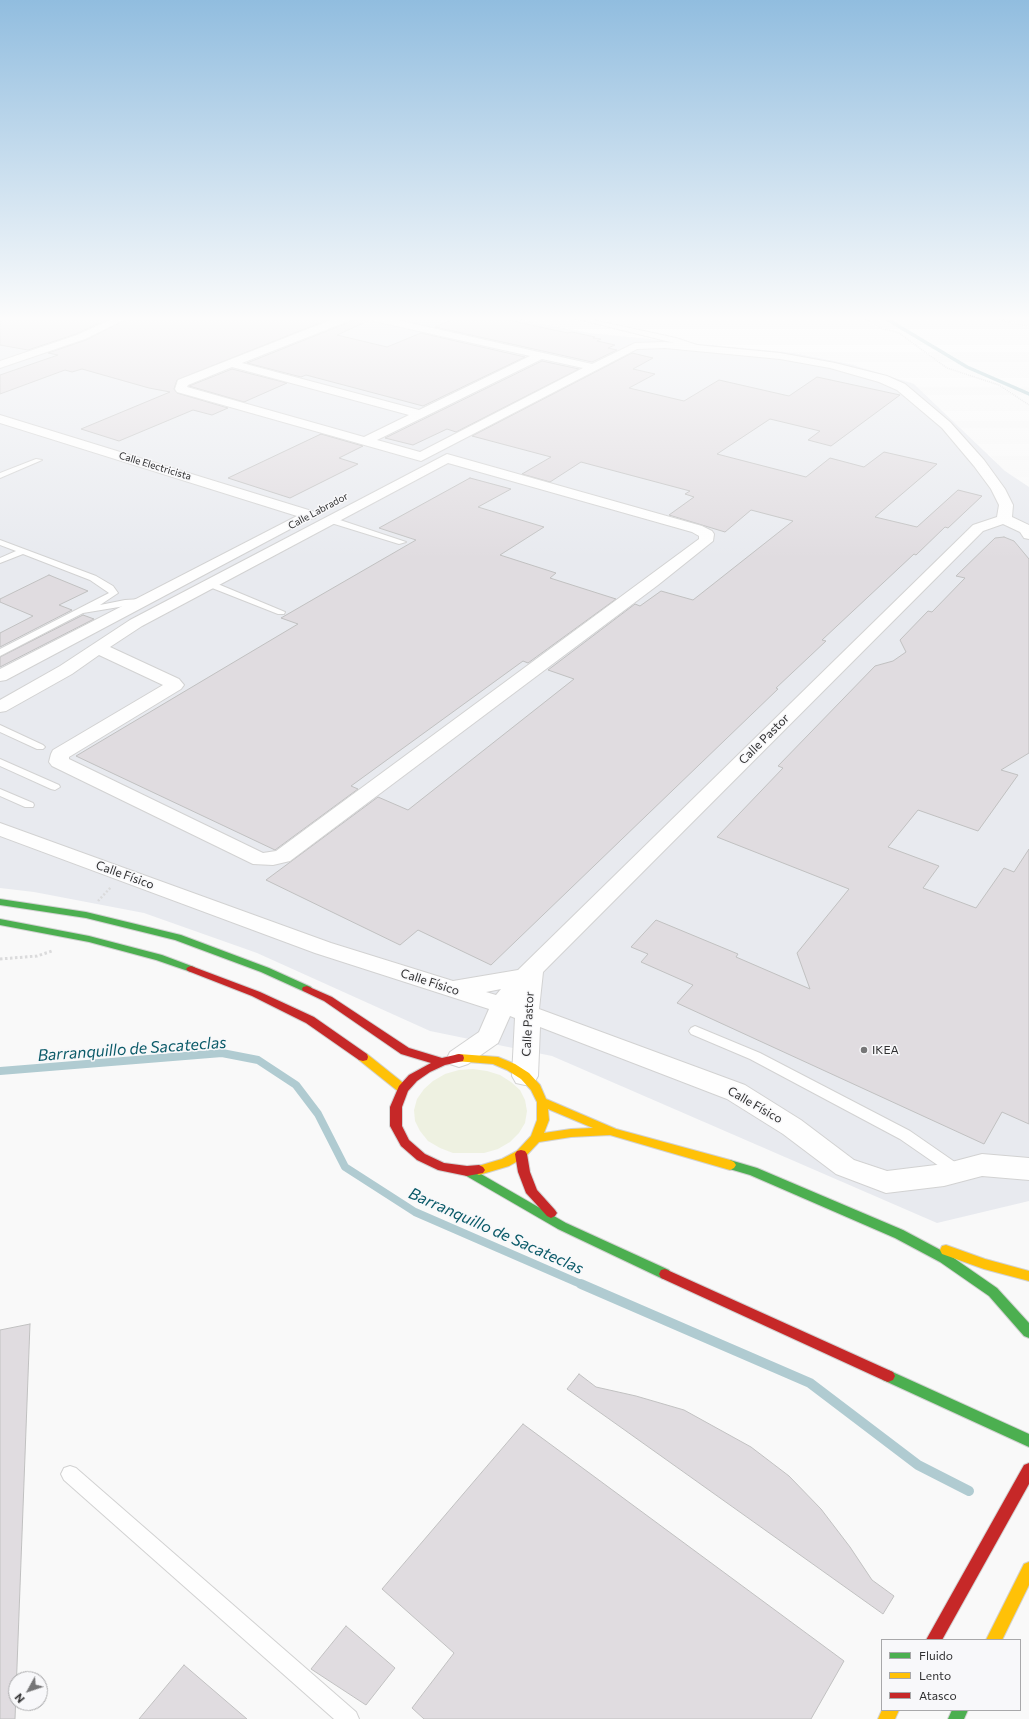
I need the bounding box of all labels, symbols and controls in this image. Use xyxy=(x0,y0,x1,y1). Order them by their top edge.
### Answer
street label: Calle Electricista xyxy=(117,449,193,483)
street label: Calle Labrador xyxy=(286,490,350,532)
street label: Calle Pastor xyxy=(736,711,792,767)
street label: Calle Físico xyxy=(94,858,156,892)
street label: Calle Físico xyxy=(399,966,461,998)
street label: Calle Pastor xyxy=(519,991,537,1057)
water label: Barranquillo de Sacateclas xyxy=(37,1033,227,1065)
place label: IKEA xyxy=(872,1043,899,1057)
marker: IKEA xyxy=(859,1045,869,1055)
street label: Calle Físico xyxy=(725,1084,785,1126)
water label: Barranquillo de Sacateclas xyxy=(406,1184,586,1278)
legend xyxy=(881,1639,1021,1711)
text: Fluido xyxy=(919,1648,953,1662)
text: Lento xyxy=(919,1668,951,1682)
north arrow xyxy=(8,1671,48,1711)
text: Atasco xyxy=(919,1688,957,1702)
text: N xyxy=(12,1691,27,1706)

